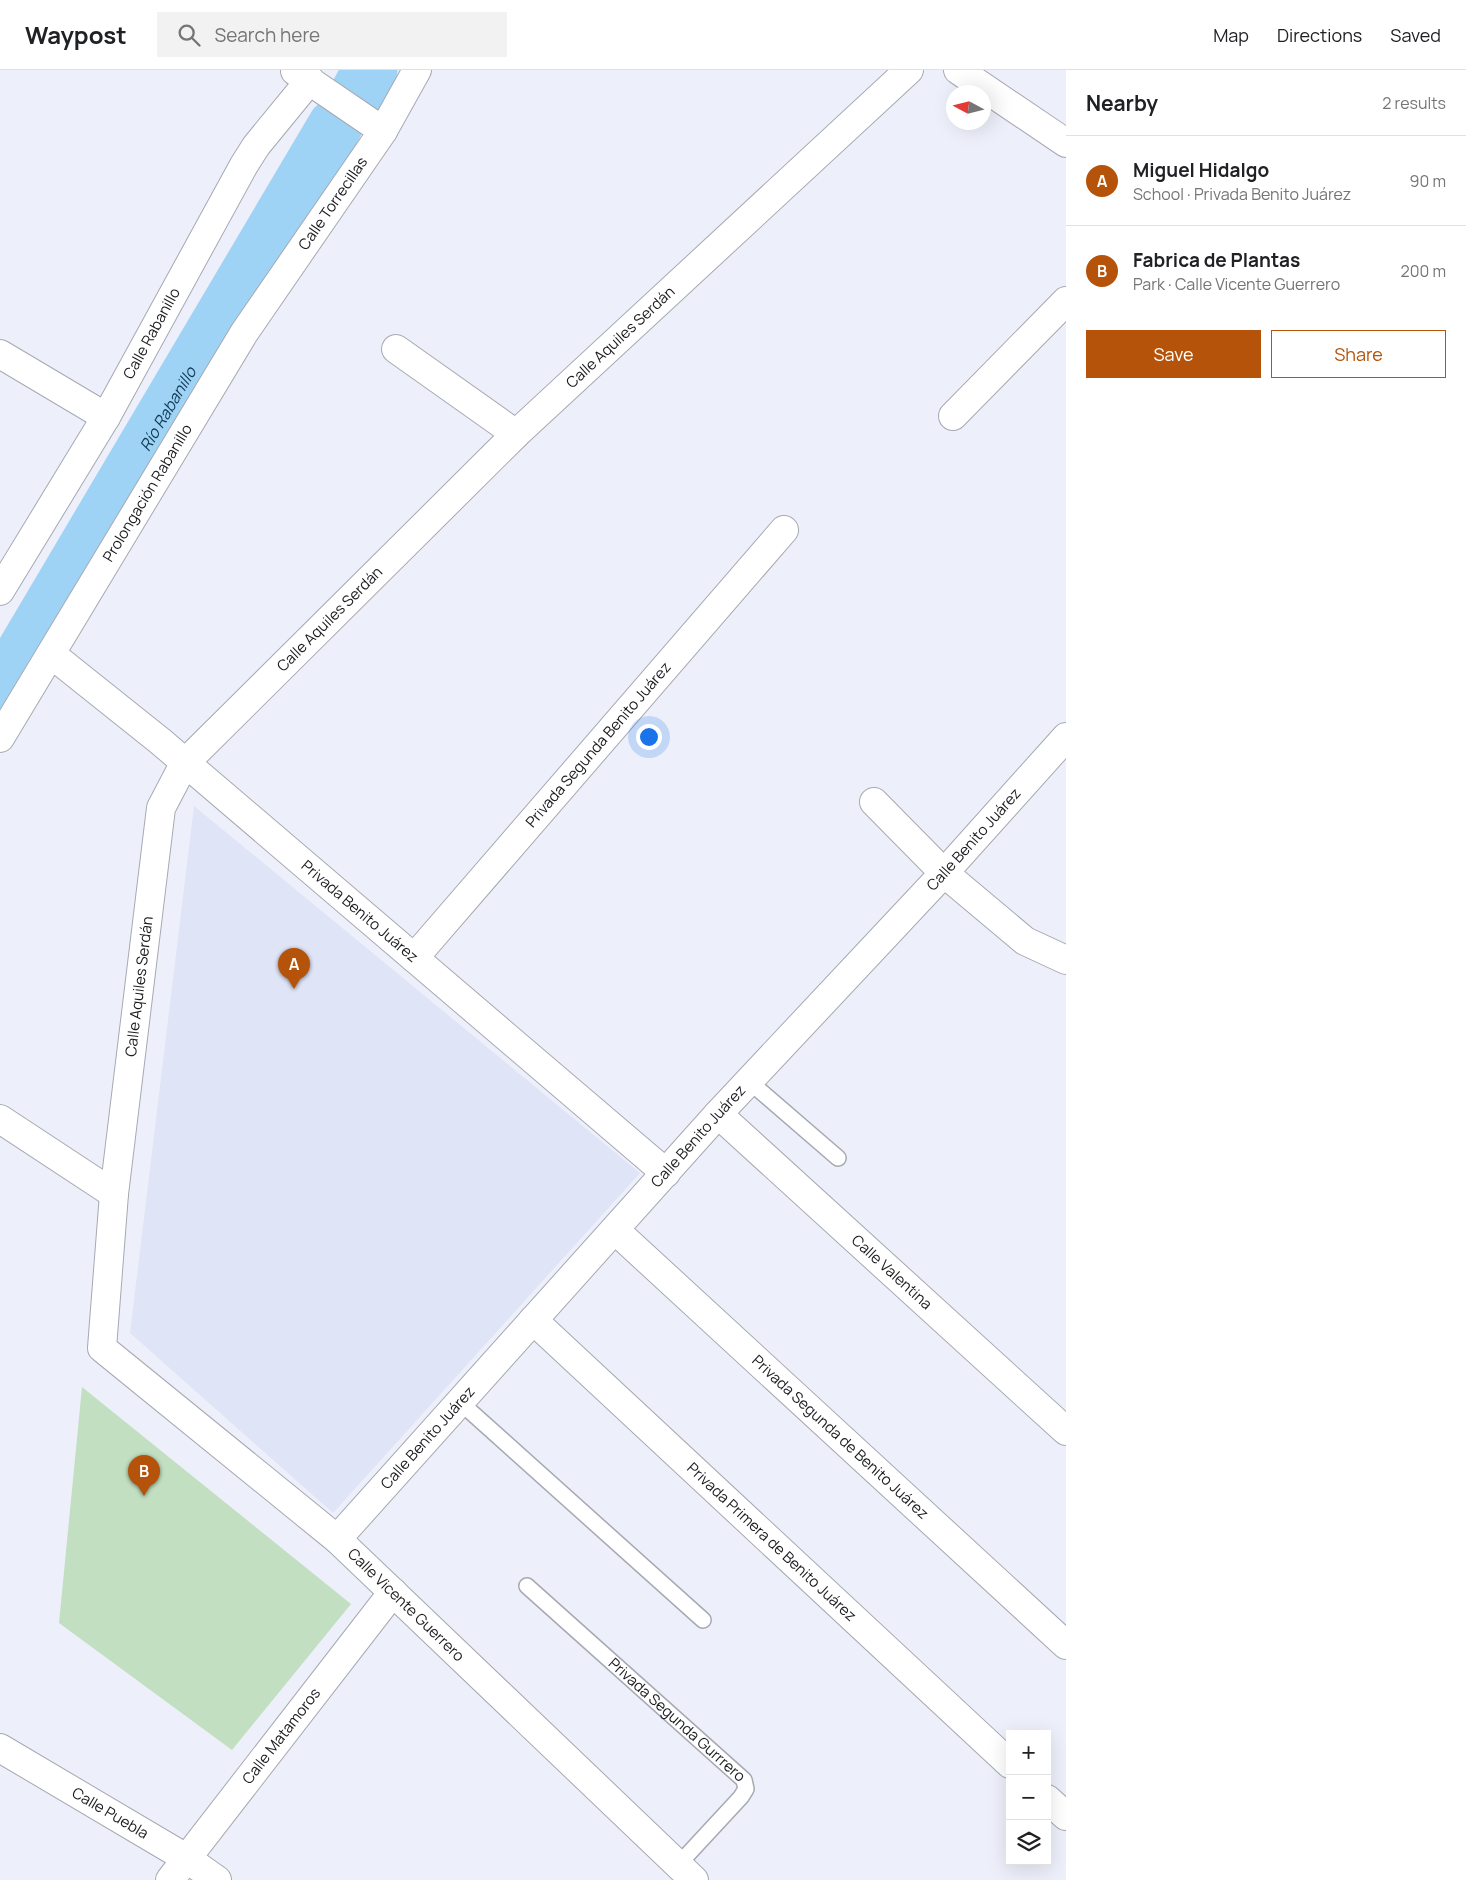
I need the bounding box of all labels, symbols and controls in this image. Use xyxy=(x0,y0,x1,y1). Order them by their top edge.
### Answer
search box xyxy=(157,12,507,57)
text: Waypost xyxy=(25,18,127,51)
icon: search xyxy=(175,21,203,49)
text: Search here xyxy=(215,22,320,48)
text: Map xyxy=(1213,23,1249,47)
text: Directions xyxy=(1277,23,1362,47)
text: Saved xyxy=(1390,23,1441,47)
north arrow xyxy=(946,85,991,130)
text: Nearby xyxy=(1086,89,1158,117)
text: 2 results xyxy=(1382,92,1446,114)
street label: Calle Torrecillas xyxy=(293,152,372,254)
text: Miguel Hidalgo xyxy=(1133,157,1269,183)
text: A xyxy=(1097,170,1107,192)
text: 90 m xyxy=(1410,170,1446,192)
text: School · Privada Benito Juárez xyxy=(1133,183,1351,205)
text: Fabrica de Plantas xyxy=(1133,247,1300,273)
text: B xyxy=(1097,260,1107,282)
text: 200 m xyxy=(1401,260,1446,282)
text: Park · Calle Vicente Guerrero xyxy=(1133,273,1340,295)
street label: Calle Aquiles Serdán xyxy=(561,281,679,393)
street label: Calle Rabanillo xyxy=(118,284,185,383)
button: Save xyxy=(1086,330,1261,378)
button: Share xyxy=(1271,330,1446,378)
water label: Río Rabanillo xyxy=(134,361,202,455)
street label: Prolongación Rabanillo xyxy=(98,420,197,566)
street label: Calle Aquiles Serdán xyxy=(272,561,387,676)
street label: Privada Segunda Benito Juárez xyxy=(521,657,676,832)
your location xyxy=(636,724,662,750)
street label: Calle Benito Juárez xyxy=(922,783,1025,895)
street label: Privada Benito Juárez xyxy=(297,855,423,967)
street label: Calle Aquiles Serdán xyxy=(120,915,158,1058)
pin: A xyxy=(278,948,310,989)
street label: Calle Benito Juárez xyxy=(646,1080,750,1192)
street label: Calle Valentina xyxy=(847,1230,937,1314)
street label: Privada Segunda de Benito Juárez xyxy=(748,1350,934,1524)
street label: Calle Benito Juárez xyxy=(376,1381,479,1494)
pin: B xyxy=(128,1455,160,1496)
street label: Privada Primera de Benito Juárez xyxy=(683,1458,861,1626)
street label: Calle Vicente Guerrero xyxy=(343,1543,469,1666)
street label: Privada Segunda Gurrrero xyxy=(604,1653,750,1787)
street label: Calle Matamoros xyxy=(237,1683,325,1788)
map controls xyxy=(1006,1730,1051,1865)
button: + xyxy=(1006,1730,1051,1775)
button: − xyxy=(1006,1775,1051,1820)
street label: Calle Puebla xyxy=(68,1782,153,1844)
button: layers xyxy=(1006,1820,1051,1865)

